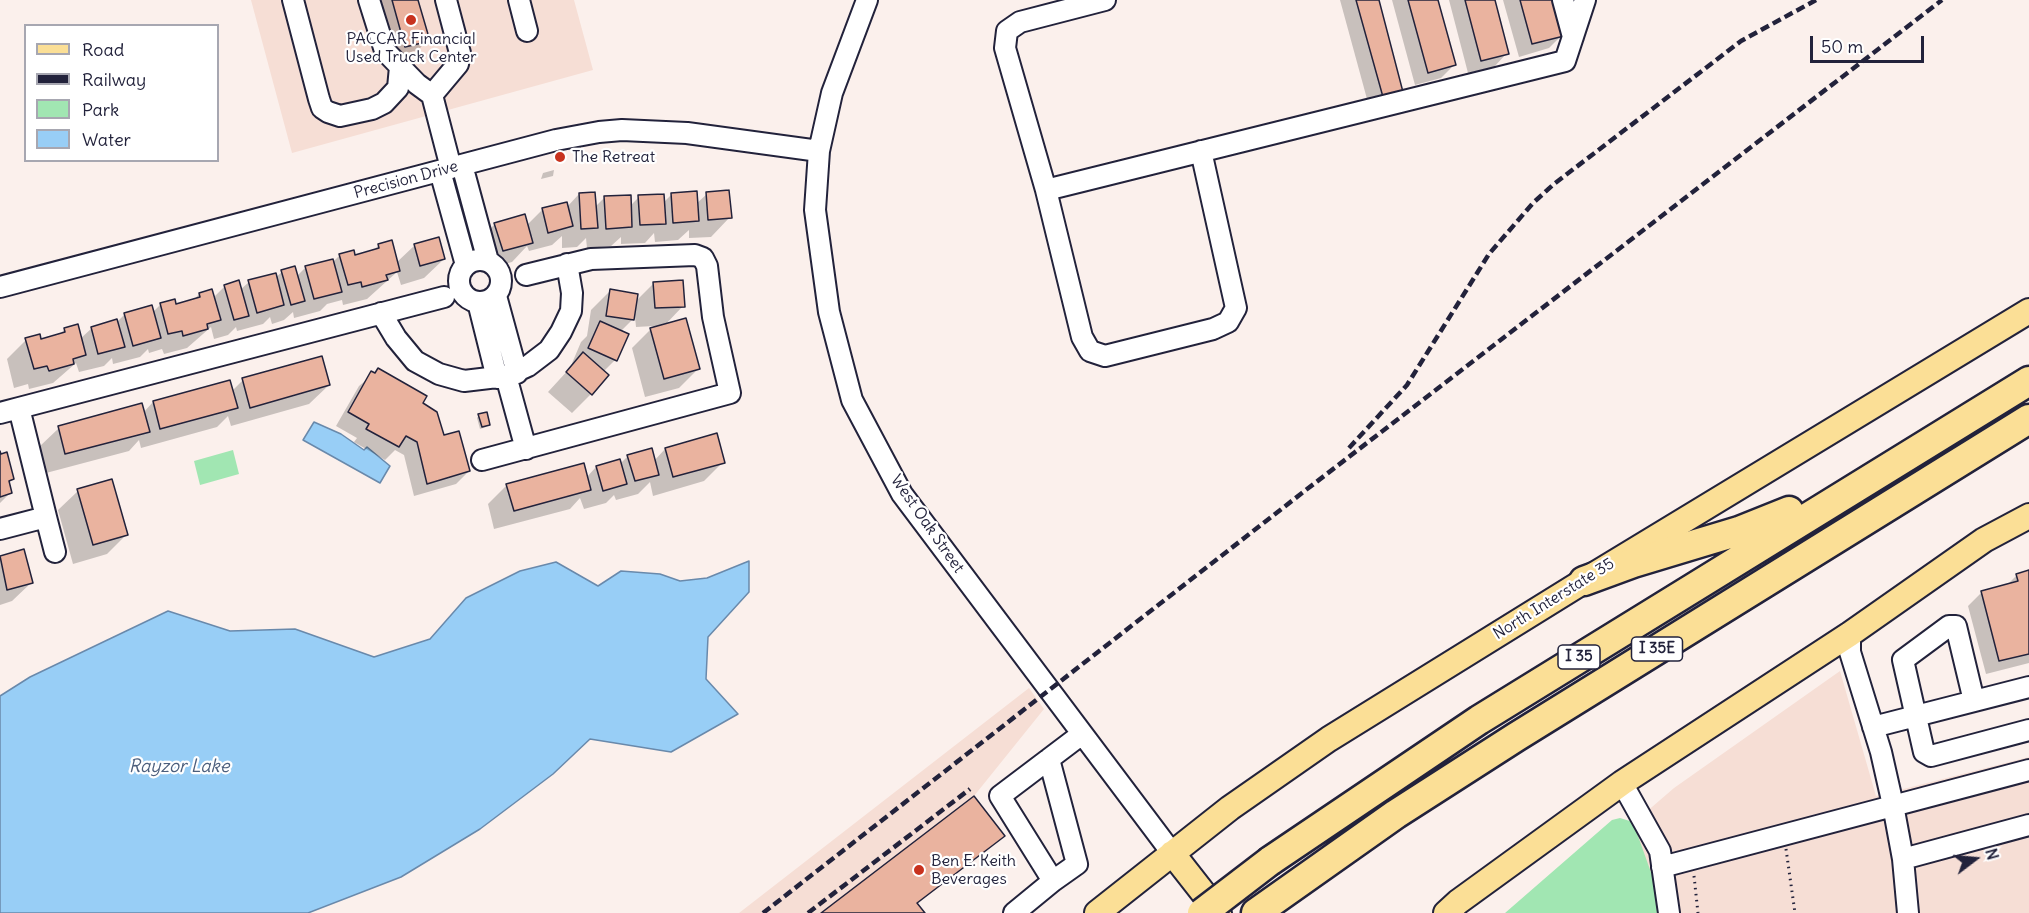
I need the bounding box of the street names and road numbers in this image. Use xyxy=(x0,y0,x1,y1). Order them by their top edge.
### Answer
street label: Precision Drive xyxy=(352,157,460,203)
street label: West Oak Street xyxy=(886,471,968,577)
street label: North Interstate 35 xyxy=(1490,554,1618,644)
road number: I 35E xyxy=(1632,637,1682,661)
road number: I 35 xyxy=(1558,645,1600,669)

